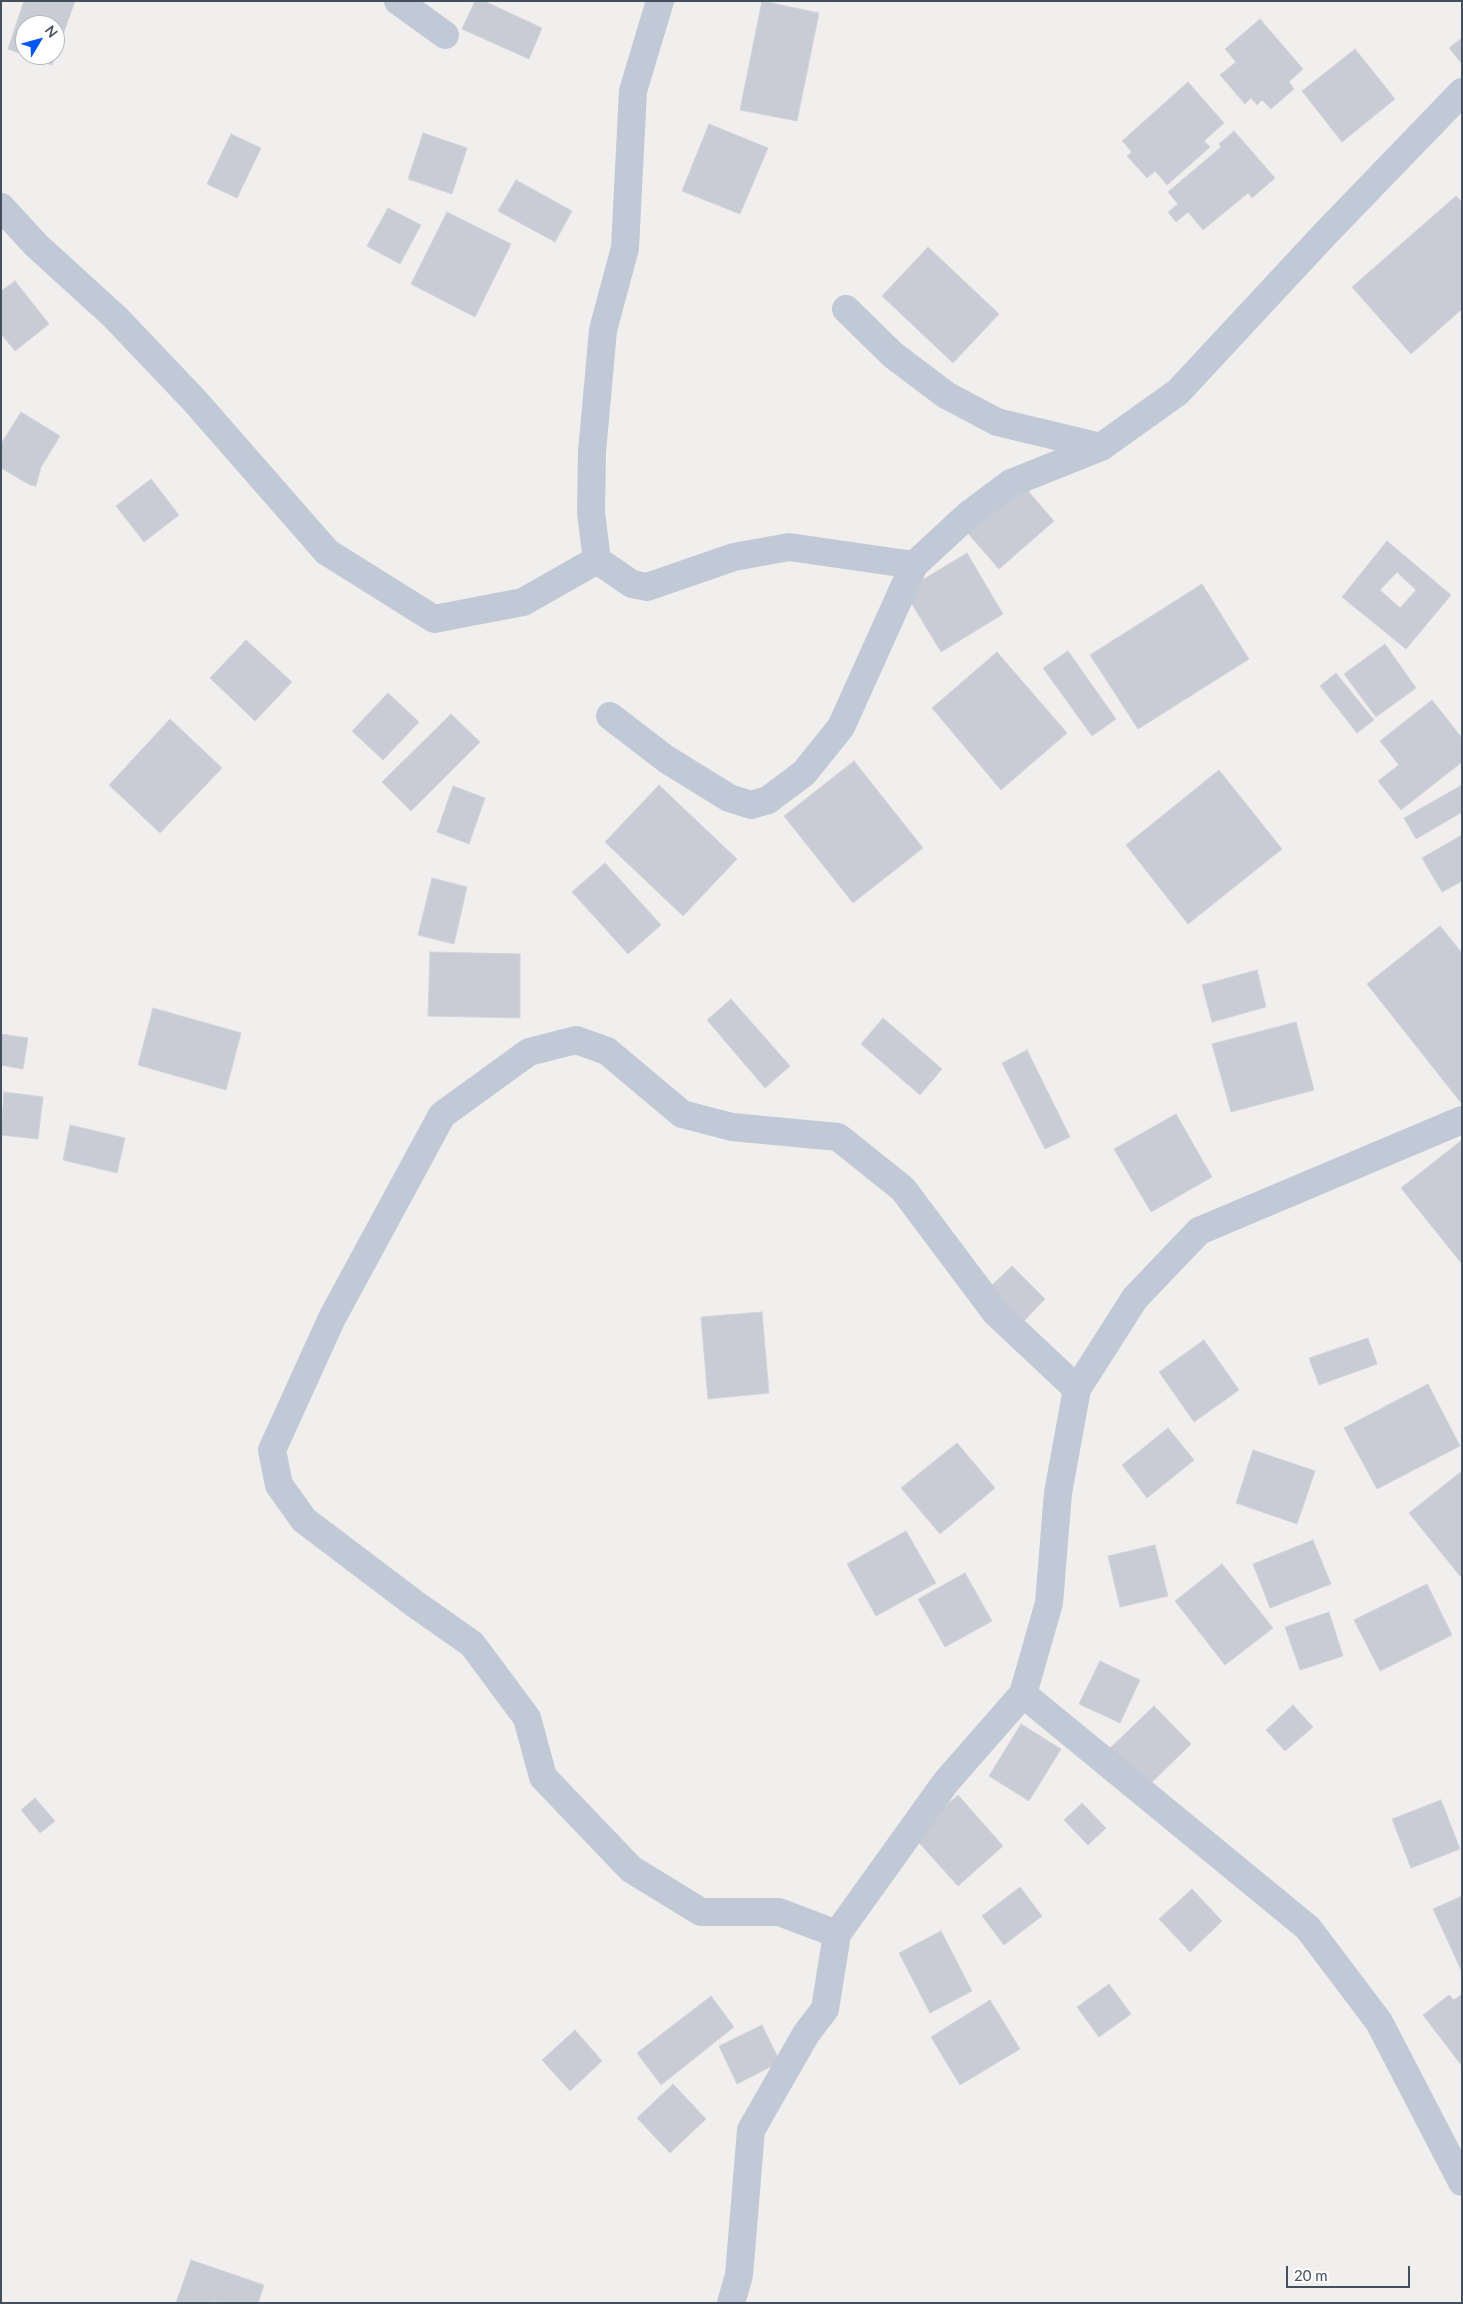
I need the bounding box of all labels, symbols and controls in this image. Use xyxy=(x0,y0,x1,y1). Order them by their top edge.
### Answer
north arrow xyxy=(15,15,65,65)
text: N xyxy=(42,22,62,41)
scale bar xyxy=(1288,2256,1412,2288)
text: 20 m xyxy=(1294,2266,1328,2284)

